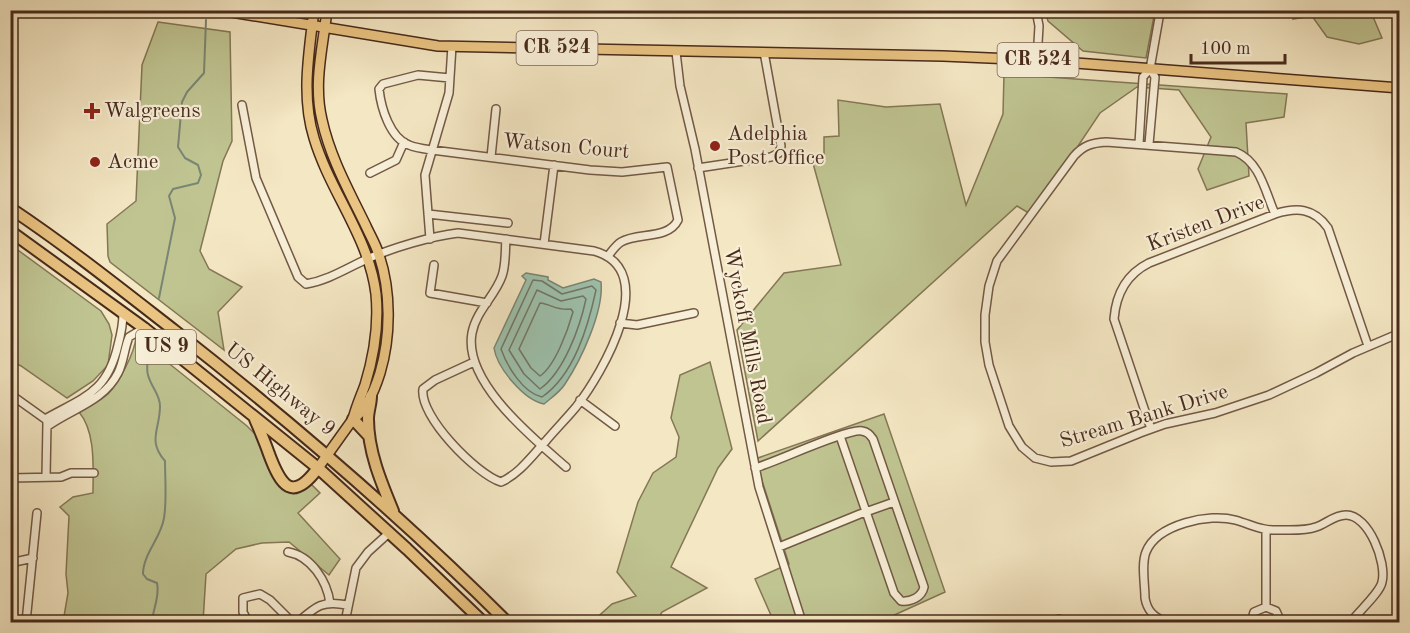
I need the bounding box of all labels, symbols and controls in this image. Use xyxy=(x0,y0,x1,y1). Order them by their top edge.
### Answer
scale bar xyxy=(1191,27,1286,65)
road number: CR 524 xyxy=(516,31,598,65)
text: 100 m xyxy=(1200,40,1251,58)
road number: CR 524 xyxy=(998,43,1078,77)
place label: Walgreens xyxy=(104,101,201,122)
marker: Walgreens xyxy=(85,104,99,118)
place label: Adelphia Post Office xyxy=(727,124,825,169)
street label: Watson Court xyxy=(502,131,630,163)
marker: Adelphia Post Office xyxy=(708,139,722,153)
place label: Acme xyxy=(107,152,159,173)
marker: Acme xyxy=(88,155,102,169)
street label: Kristen Drive xyxy=(1144,192,1268,256)
street label: Wyckoff Mills Road xyxy=(720,246,774,426)
road number: US 9 xyxy=(136,330,196,364)
street label: US Highway 9 xyxy=(221,339,339,441)
street label: Stream Bank Drive xyxy=(1057,381,1231,453)

